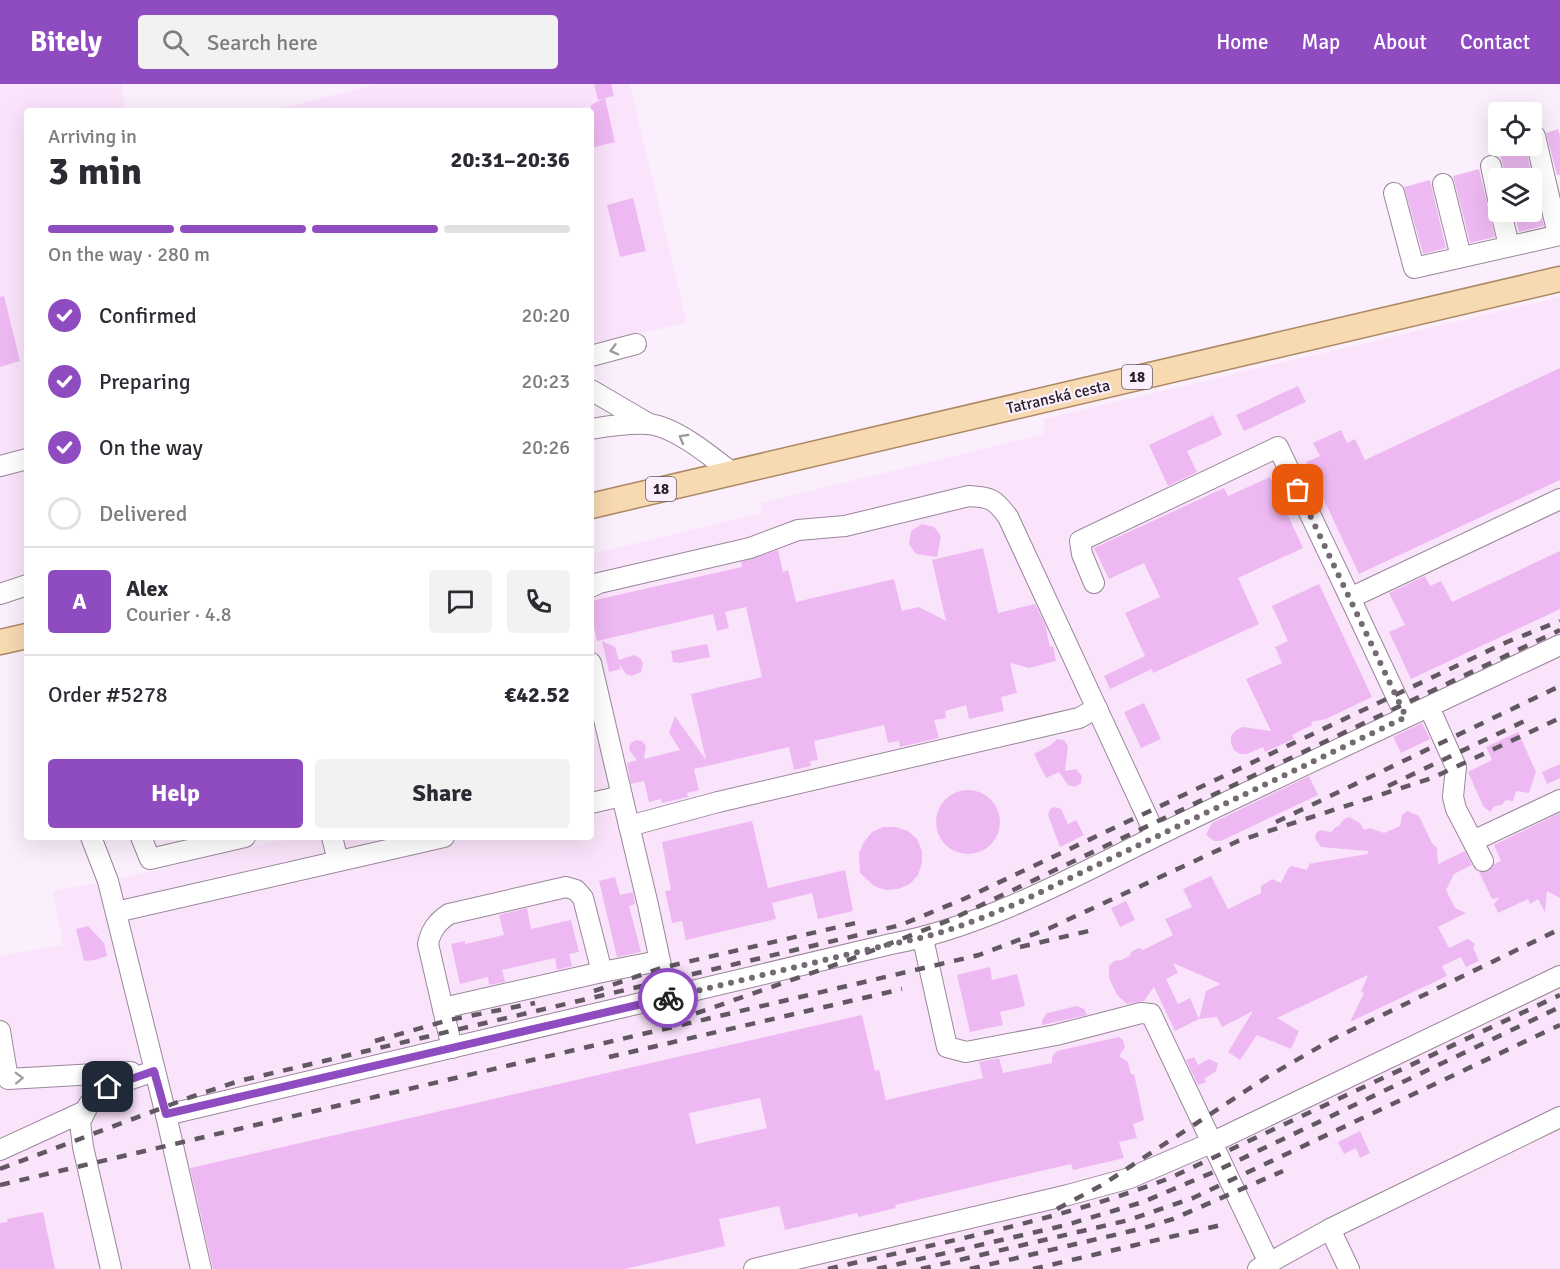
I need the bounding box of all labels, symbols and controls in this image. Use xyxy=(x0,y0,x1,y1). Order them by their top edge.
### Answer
search box xyxy=(138,15,558,69)
text: Bitely xyxy=(30,25,102,59)
icon: search xyxy=(159,26,192,59)
text: Search here xyxy=(207,29,318,56)
text: Home xyxy=(1216,29,1269,55)
text: Map xyxy=(1302,29,1340,55)
text: About xyxy=(1373,29,1427,55)
text: Contact xyxy=(1460,29,1530,55)
map controls xyxy=(1488,102,1542,222)
button: locate xyxy=(1488,102,1542,156)
text: Arriving in xyxy=(48,124,137,149)
text: 20:31–20:36 xyxy=(451,146,570,173)
text: 3 min xyxy=(48,147,142,195)
button: layers xyxy=(1488,168,1542,222)
text: On the way · 280 m xyxy=(48,242,210,267)
icon: check xyxy=(48,299,81,332)
text: Confirmed xyxy=(99,302,197,329)
text: 20:20 xyxy=(521,303,570,328)
one-way arrow xyxy=(609,342,619,355)
icon: check xyxy=(48,365,81,398)
road number: 18 xyxy=(1122,365,1152,389)
text: Preparing xyxy=(99,368,191,395)
text: 20:23 xyxy=(521,369,570,394)
street label: Tatranská cesta xyxy=(1004,375,1112,419)
icon: check xyxy=(48,431,81,464)
text: On the way xyxy=(99,434,203,461)
one-way arrow xyxy=(679,434,689,446)
text: 20:26 xyxy=(521,435,570,460)
pin xyxy=(1272,464,1323,515)
icon: bag xyxy=(1281,473,1314,506)
road number: 18 xyxy=(646,477,676,501)
text: Delivered xyxy=(99,500,187,527)
button: chat xyxy=(429,570,492,633)
button: phone xyxy=(507,570,570,633)
text: Alex xyxy=(126,575,168,602)
text: A xyxy=(72,588,87,615)
text: Courier · 4.8 xyxy=(126,602,232,627)
text: Order #5278 xyxy=(48,681,168,708)
text: €42.52 xyxy=(504,681,570,708)
button: Help xyxy=(48,759,303,828)
button: Share xyxy=(315,759,570,828)
courier xyxy=(638,968,698,1028)
icon: bike xyxy=(652,982,685,1015)
pin xyxy=(82,1061,133,1112)
icon: home xyxy=(91,1070,124,1103)
one-way arrow xyxy=(14,1072,23,1085)

